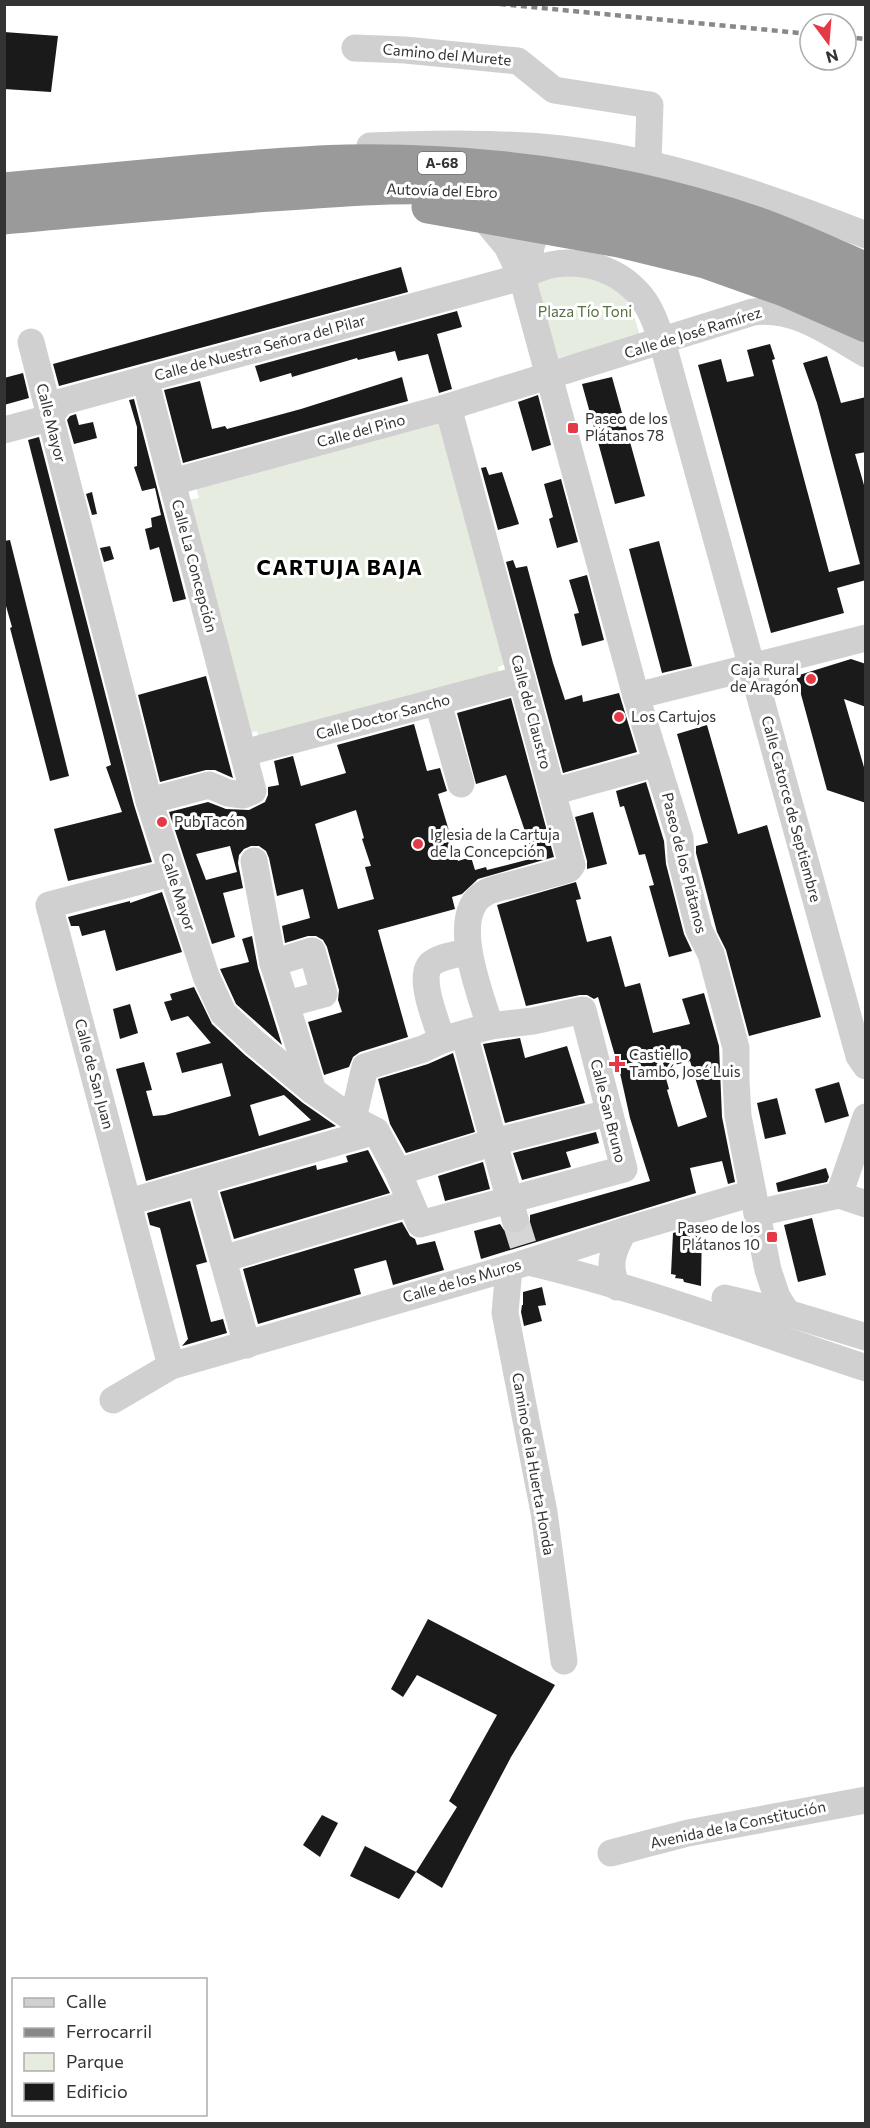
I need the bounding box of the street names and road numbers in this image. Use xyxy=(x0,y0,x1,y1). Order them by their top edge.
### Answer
street label: Camino del Murete xyxy=(382,39,512,69)
road number: A-68 xyxy=(418,152,466,174)
street label: Autovía del Ebro xyxy=(386,179,498,201)
street label: Calle de José Ramírez xyxy=(622,303,764,362)
street label: Calle de Nuestra Señora del Pilar xyxy=(152,310,367,384)
street label: Calle Mayor xyxy=(33,381,70,464)
street label: Calle del Pino xyxy=(315,410,407,450)
street label: Calle La Concepción xyxy=(169,497,221,634)
street label: Calle del Claustro xyxy=(508,653,556,771)
street label: Calle Doctor Sancho xyxy=(314,689,452,743)
street label: Calle Catorce de Septiembre xyxy=(758,714,826,904)
street label: Paseo de los Plátanos xyxy=(659,790,711,935)
street label: Calle Mayor xyxy=(158,850,200,933)
street label: Calle de San Juan xyxy=(72,1017,118,1131)
street label: Calle San Bruno xyxy=(587,1057,631,1165)
street label: Calle de los Muros xyxy=(400,1254,523,1306)
street label: Camino de la Huerta Honda xyxy=(509,1371,559,1557)
street label: Avenida de la Constitución xyxy=(648,1797,827,1851)

